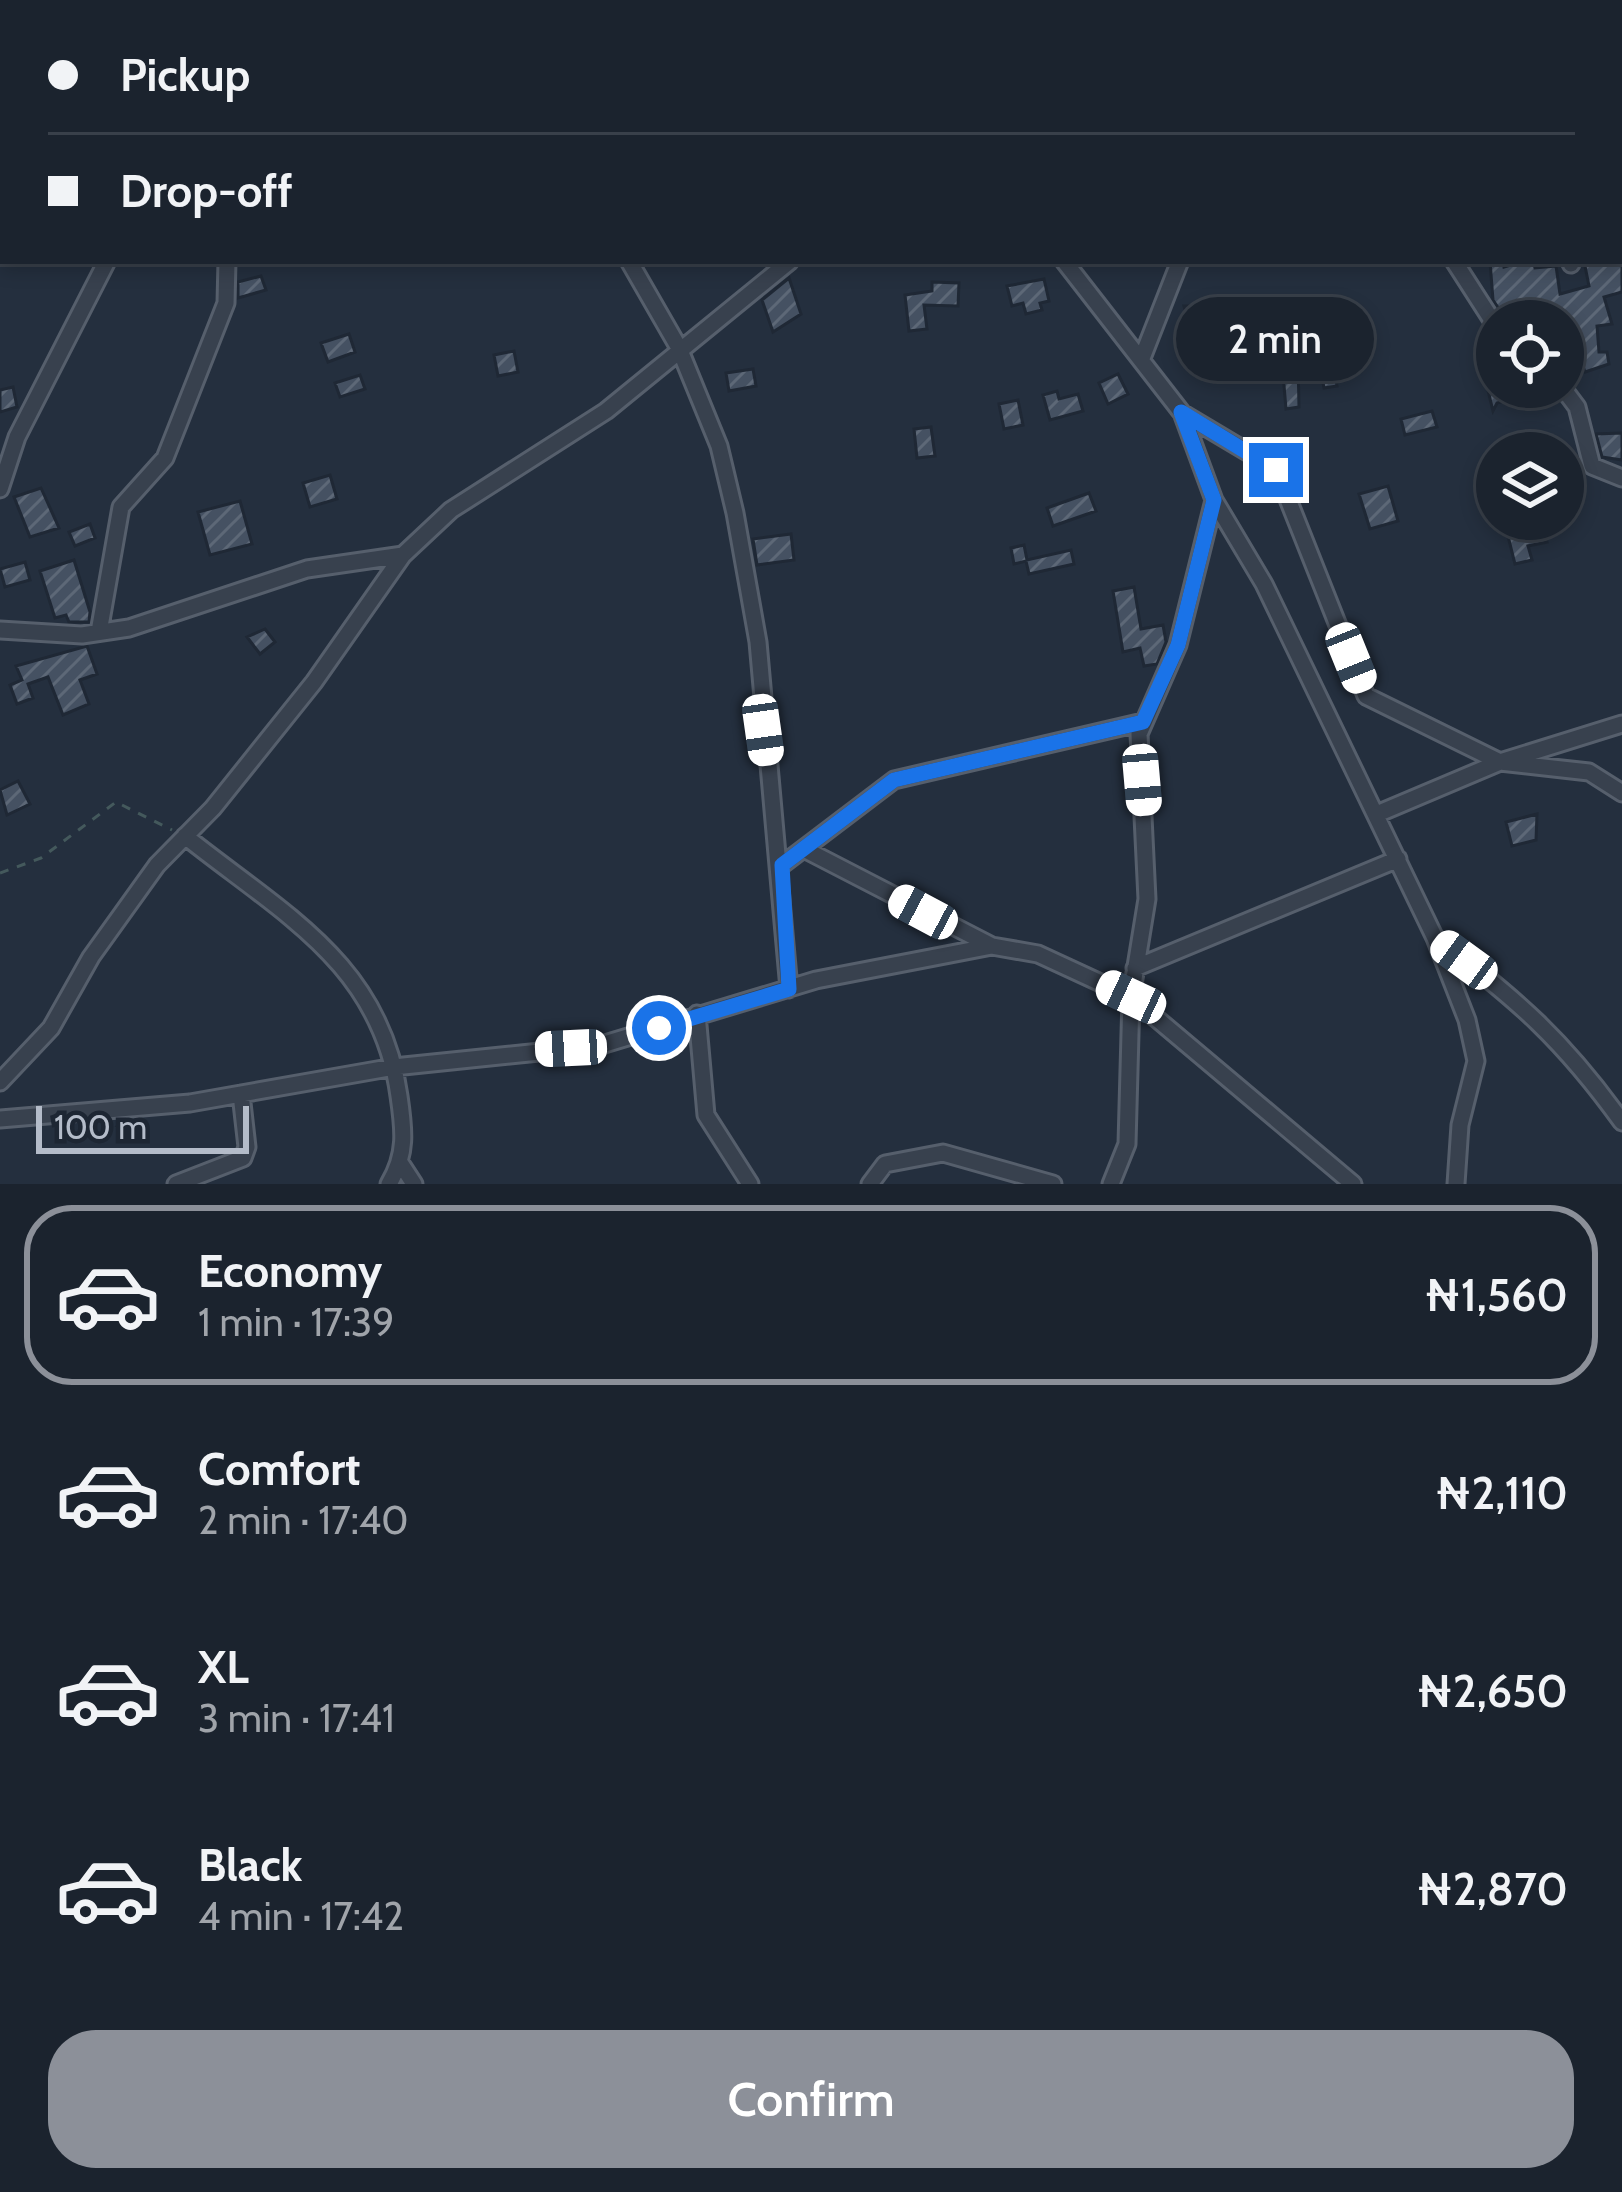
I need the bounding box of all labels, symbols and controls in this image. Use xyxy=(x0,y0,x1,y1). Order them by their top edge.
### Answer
text: Pickup xyxy=(120,48,250,102)
text: Drop-off xyxy=(120,164,293,218)
callout: 2 min xyxy=(1177,296,1375,380)
map controls xyxy=(1476,300,1584,540)
button: locate xyxy=(1476,300,1584,408)
text: 2 min xyxy=(1228,315,1322,363)
button: layers xyxy=(1476,432,1584,540)
route end xyxy=(1249,443,1303,497)
car xyxy=(1321,618,1381,698)
car xyxy=(740,692,786,768)
car xyxy=(1121,743,1163,817)
car xyxy=(883,879,963,945)
car xyxy=(1424,924,1504,996)
car xyxy=(1091,965,1171,1029)
route start xyxy=(632,1001,686,1055)
car xyxy=(534,1028,608,1068)
scale bar xyxy=(36,1100,249,1153)
text: 100 m xyxy=(54,1107,147,1147)
icon: car xyxy=(54,1241,162,1349)
text: Economy xyxy=(198,1244,382,1298)
text: ₦1,560 xyxy=(1424,1268,1568,1322)
text: 1 min · 17:39 xyxy=(198,1298,394,1346)
icon: car xyxy=(54,1439,162,1547)
text: Comfort xyxy=(198,1442,361,1496)
text: ₦2,110 xyxy=(1435,1466,1568,1520)
text: 2 min · 17:40 xyxy=(198,1496,409,1544)
icon: car xyxy=(54,1637,162,1745)
text: XL xyxy=(198,1640,249,1694)
text: ₦2,650 xyxy=(1416,1664,1568,1718)
text: 3 min · 17:41 xyxy=(198,1694,395,1742)
icon: car xyxy=(54,1835,162,1943)
text: Black xyxy=(198,1838,302,1892)
text: ₦2,870 xyxy=(1416,1862,1568,1916)
text: 4 min · 17:42 xyxy=(198,1892,404,1940)
button: Confirm xyxy=(48,2030,1574,2168)

